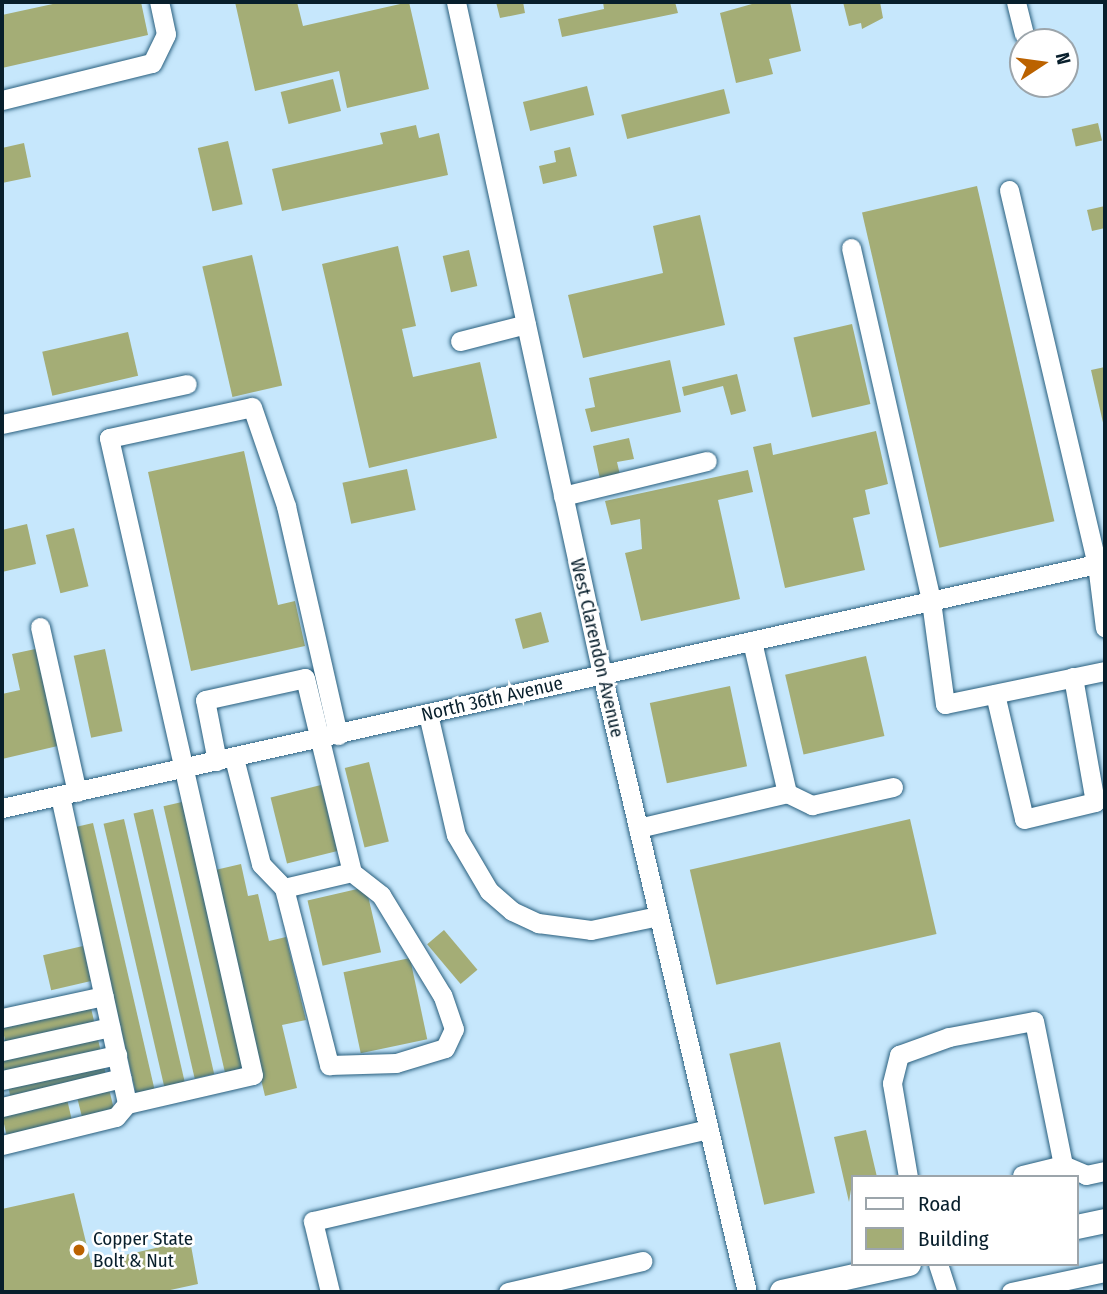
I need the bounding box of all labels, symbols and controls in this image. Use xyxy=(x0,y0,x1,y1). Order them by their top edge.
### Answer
north arrow xyxy=(1009,28,1079,98)
text: N xyxy=(1051,50,1075,67)
street label: West Clarendon Avenue xyxy=(565,556,629,740)
street label: North 36th Avenue xyxy=(419,672,565,726)
legend xyxy=(852,1175,1079,1266)
text: Road xyxy=(918,1191,962,1217)
text: Building xyxy=(918,1226,989,1252)
place label: Copper State Bolt & Nut xyxy=(93,1228,193,1272)
marker: Copper State Bolt & Nut xyxy=(71,1242,87,1258)

